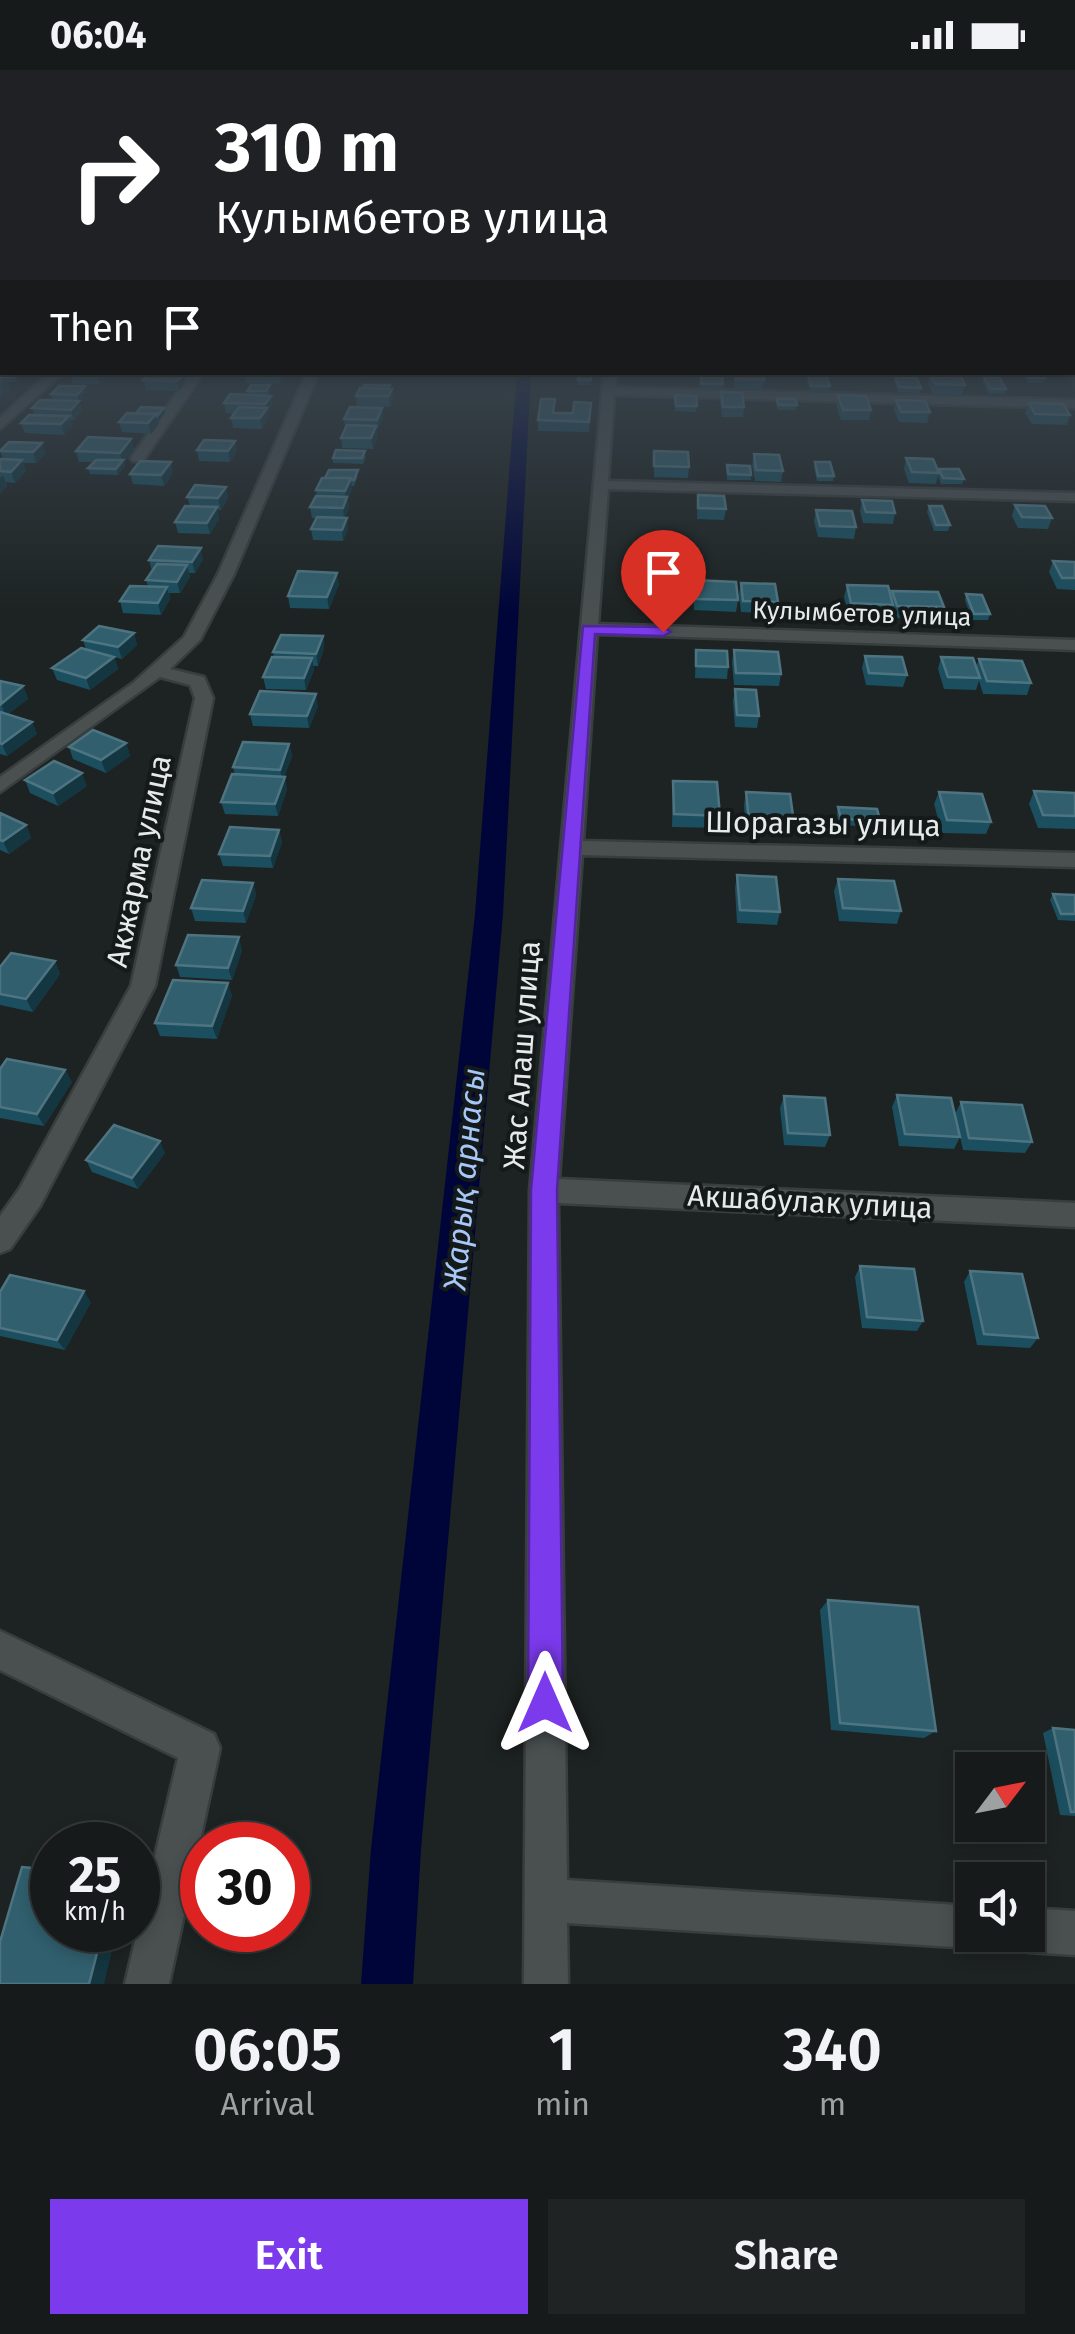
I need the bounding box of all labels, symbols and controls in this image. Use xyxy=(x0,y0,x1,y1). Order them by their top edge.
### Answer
text: 06:04 xyxy=(50,12,146,58)
text: 310 m xyxy=(215,106,399,190)
icon: right xyxy=(50,110,180,240)
text: Кулымбетов улица xyxy=(215,191,609,245)
icon: arrive xyxy=(155,300,210,355)
text: Then xyxy=(50,305,135,351)
pin xyxy=(621,530,706,633)
icon: arrive xyxy=(636,545,691,600)
street label: Кулымбетов улица xyxy=(752,595,972,633)
street label: Акжарма улица xyxy=(99,752,179,970)
street label: Шорагазы улица xyxy=(705,804,941,844)
street label: Жас Алаш улица xyxy=(496,939,548,1171)
water label: Жарық арнасы xyxy=(435,1066,493,1293)
street label: Акшабулак улица xyxy=(687,1178,933,1226)
position arrow xyxy=(493,1651,597,1755)
north arrow xyxy=(955,1752,1045,1842)
map controls xyxy=(955,1752,1045,1952)
speed limit sign: 30 xyxy=(180,1822,310,1952)
text: 25 xyxy=(69,1845,121,1905)
button: sound xyxy=(955,1862,1045,1952)
text: km/h xyxy=(64,1897,126,1927)
text: 06:05 xyxy=(193,2014,342,2086)
text: 1 xyxy=(549,2014,576,2086)
text: 340 xyxy=(783,2014,882,2086)
text: Arrival xyxy=(221,2085,314,2123)
text: min xyxy=(535,2085,590,2123)
text: m xyxy=(819,2085,846,2123)
button: Exit xyxy=(50,2199,528,2314)
button: Share xyxy=(548,2199,1025,2314)

